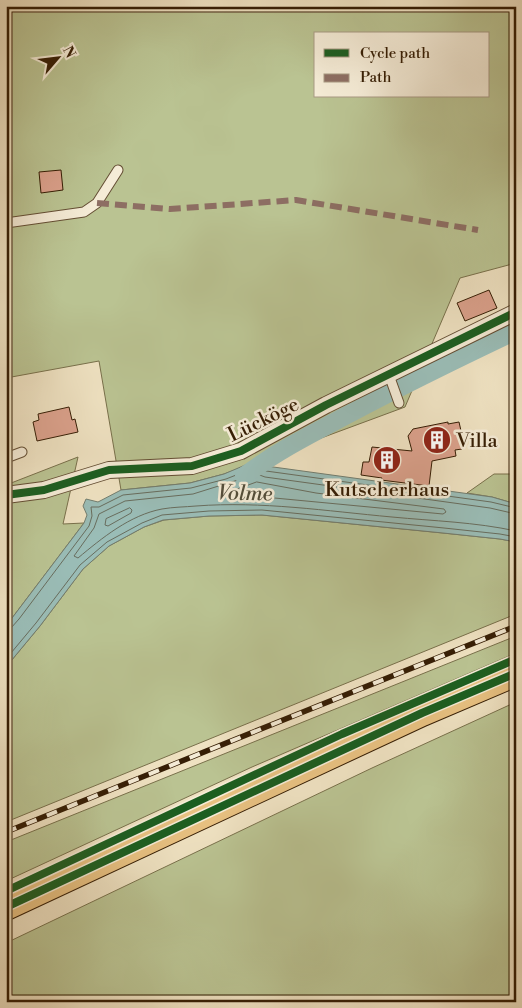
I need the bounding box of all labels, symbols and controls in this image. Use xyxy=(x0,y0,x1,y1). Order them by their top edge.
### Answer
north arrow xyxy=(32,32,82,82)
legend xyxy=(314,32,490,98)
text: N xyxy=(58,43,79,61)
text: Cycle path xyxy=(360,44,430,63)
text: Path xyxy=(360,68,392,87)
street label: Lücköge xyxy=(224,392,303,448)
building icon: Villa xyxy=(422,425,452,455)
place label: Villa xyxy=(455,429,499,454)
building icon: Kutscherhaus xyxy=(372,445,402,475)
place label: Kutscherhaus xyxy=(325,478,449,503)
water label: Volme xyxy=(217,481,273,507)

